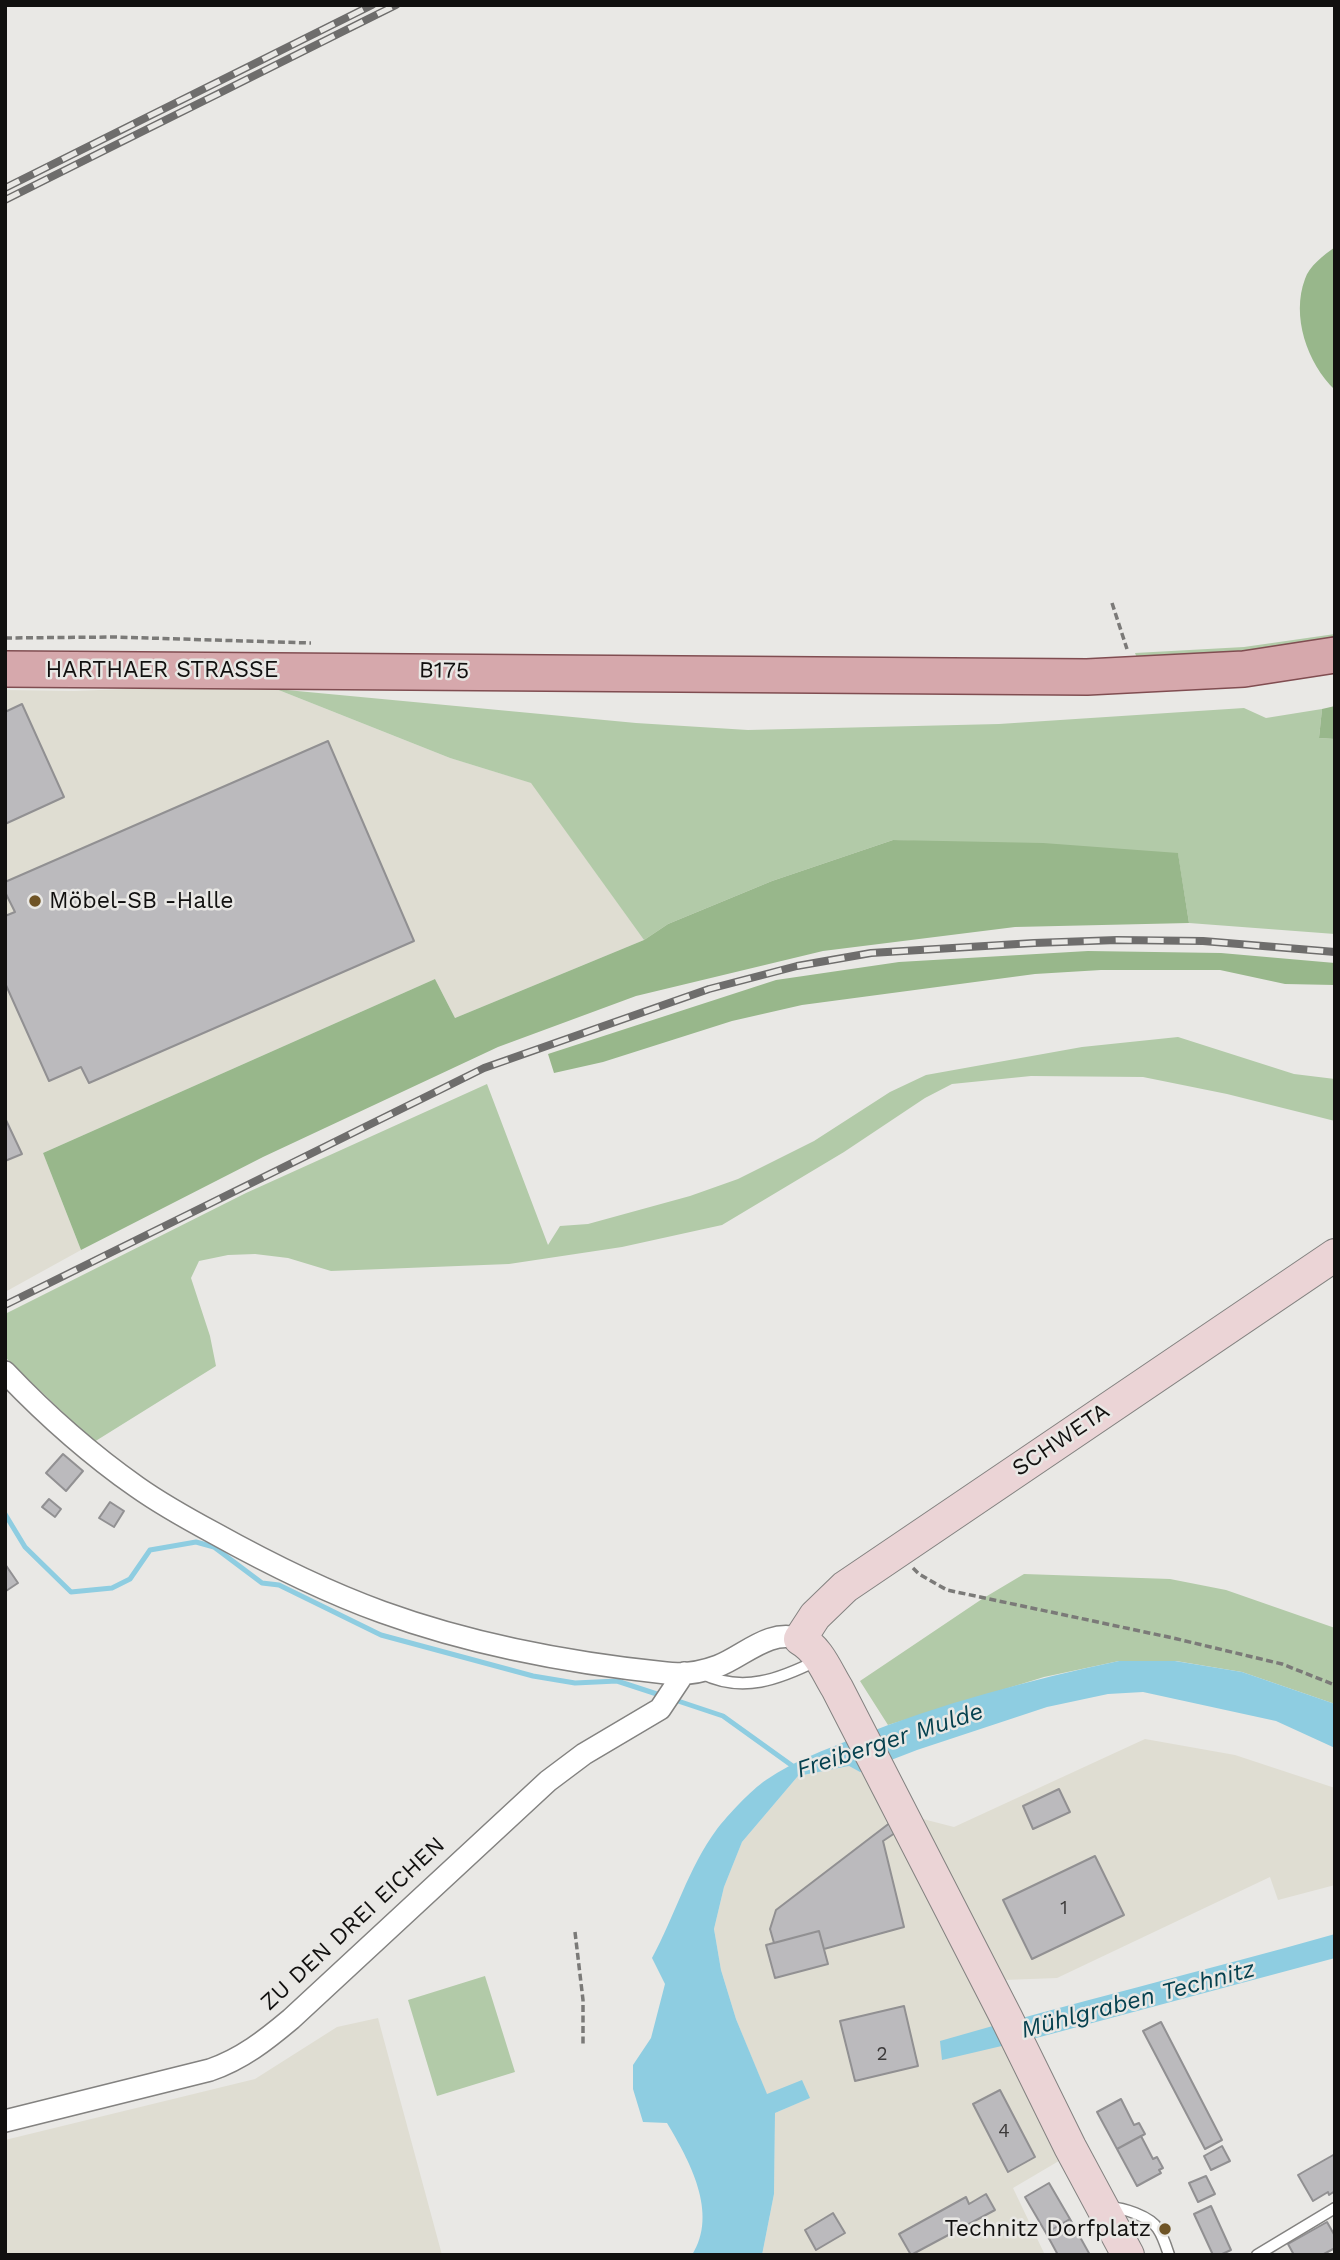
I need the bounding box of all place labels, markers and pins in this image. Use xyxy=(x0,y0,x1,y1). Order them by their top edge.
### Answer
place label: Möbel-SB -Halle xyxy=(49,887,234,915)
marker: Möbel-SB -Halle xyxy=(27,893,43,909)
place label: Technitz Dorfplatz xyxy=(944,2215,1151,2243)
marker: Technitz Dorfplatz xyxy=(1157,2221,1173,2237)

